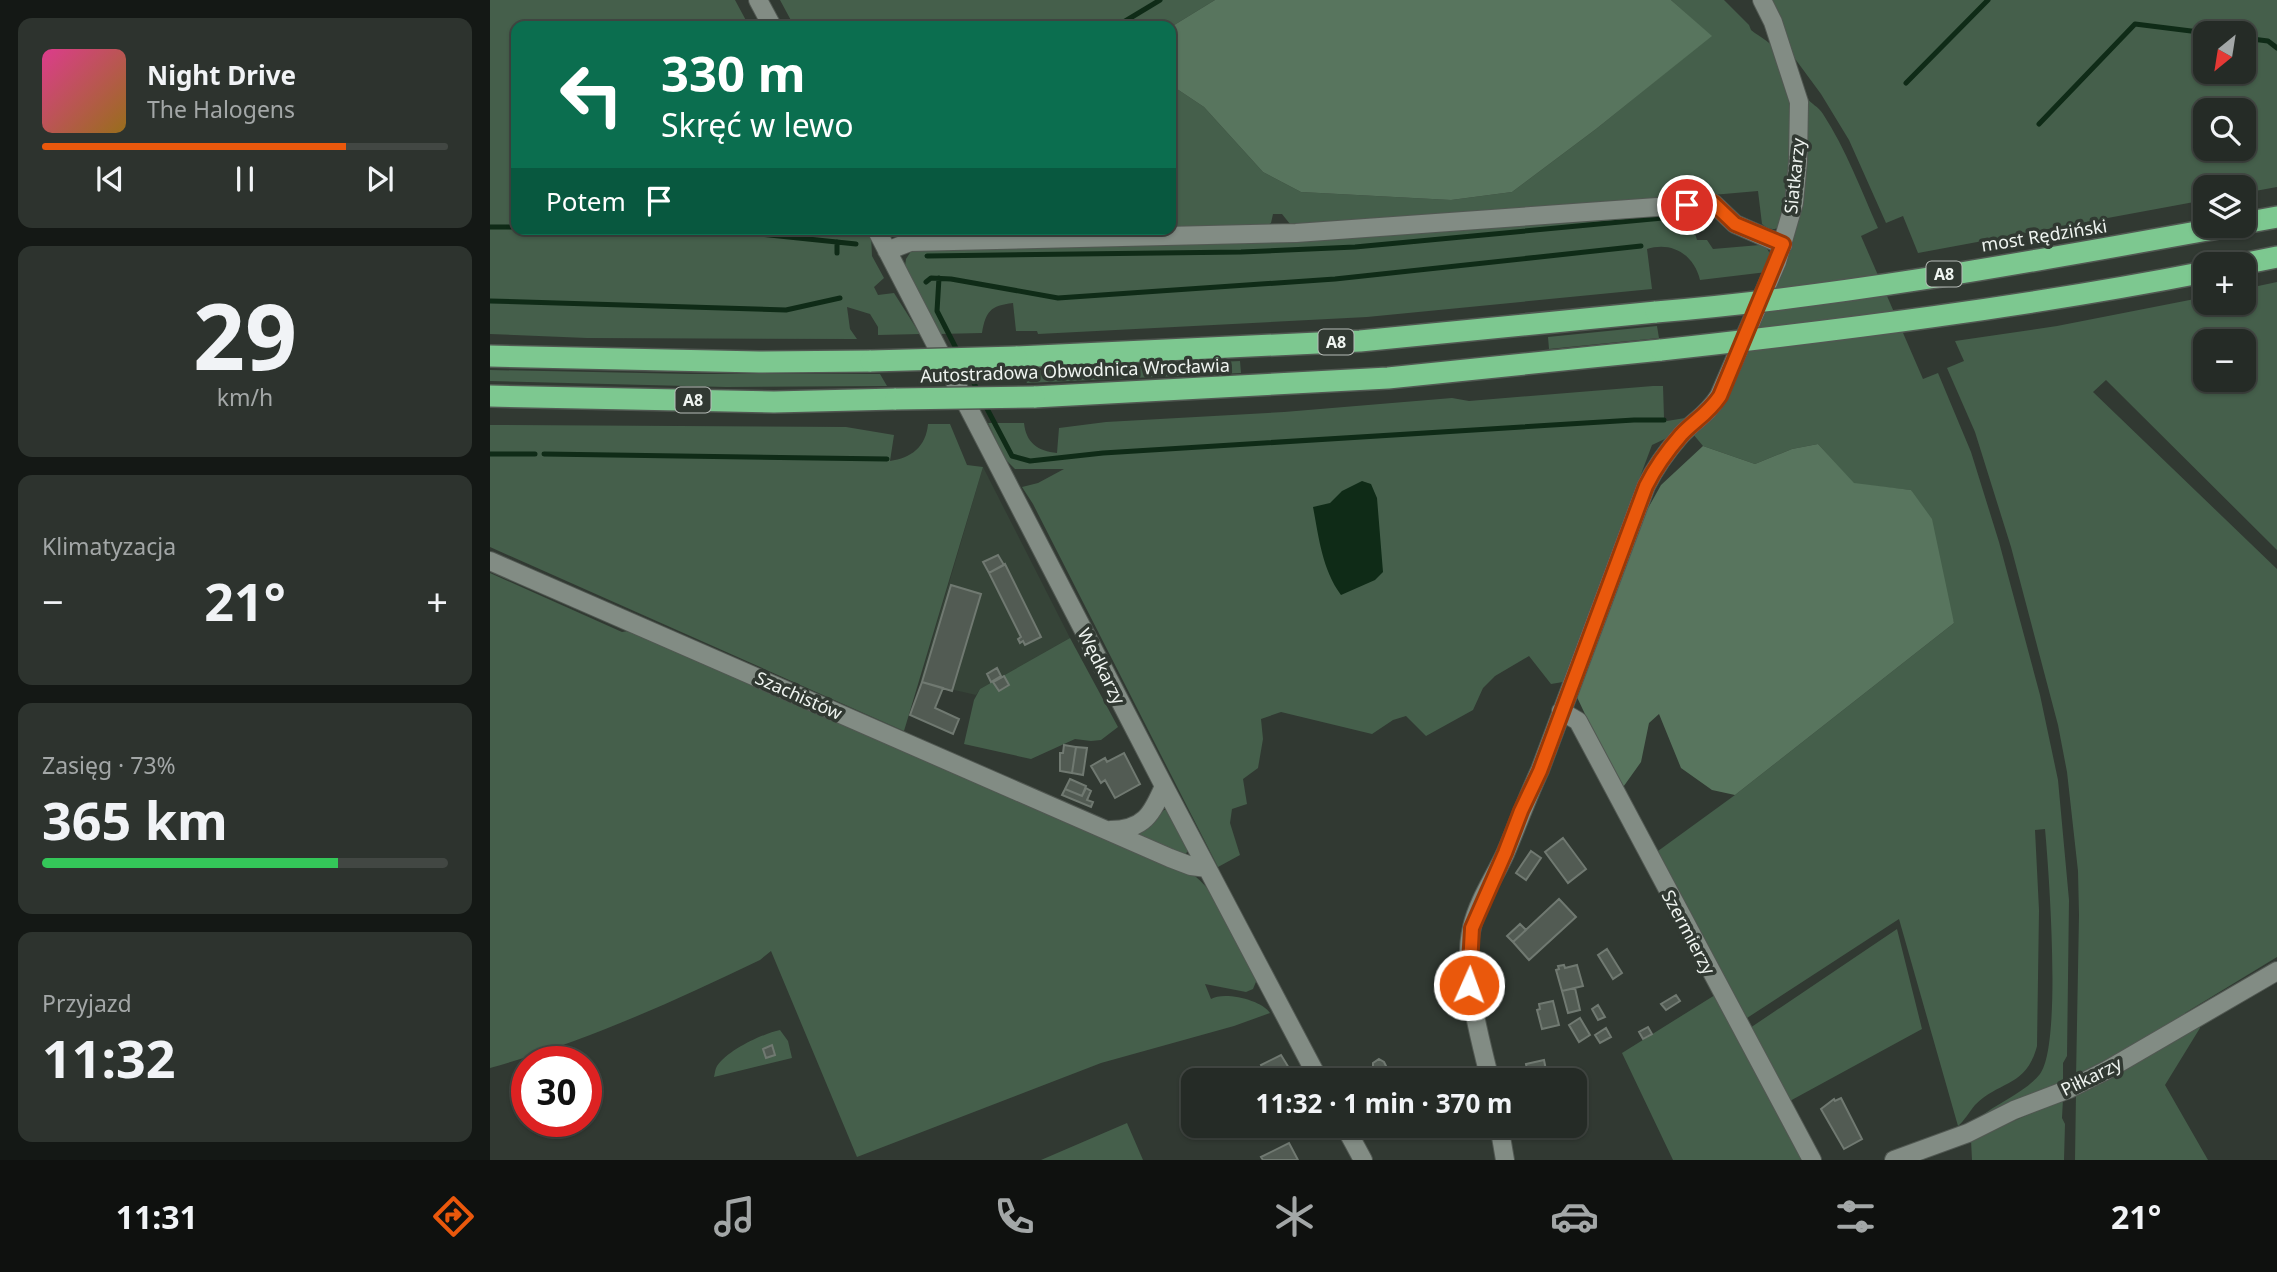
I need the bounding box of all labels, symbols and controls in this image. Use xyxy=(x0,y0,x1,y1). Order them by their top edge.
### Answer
north arrow xyxy=(2193,21,2256,84)
map controls xyxy=(2193,21,2256,392)
text: 330 m xyxy=(661,40,806,106)
icon: left xyxy=(546,49,637,140)
text: Night Drive xyxy=(147,57,296,93)
text: The Halogens xyxy=(147,93,295,125)
button: search xyxy=(2193,98,2256,161)
text: Skręć w lewo xyxy=(661,103,854,146)
street label: Siatkarzy xyxy=(1778,136,1810,215)
icon: previous xyxy=(91,160,129,198)
icon: pause xyxy=(226,160,264,198)
icon: next xyxy=(361,160,399,198)
pin xyxy=(1657,175,1717,235)
button: layers xyxy=(2193,175,2256,238)
icon: arrive xyxy=(640,182,678,220)
text: Potem xyxy=(546,183,626,219)
icon: arrive xyxy=(1668,186,1706,224)
street label: most Rędziński xyxy=(1979,213,2109,257)
button: + xyxy=(2193,252,2256,315)
road number: A8 xyxy=(1926,262,1962,286)
text: 29 xyxy=(193,273,297,397)
button: − xyxy=(2193,329,2256,392)
road number: A8 xyxy=(1318,330,1354,354)
street label: Autostradowa Obwodnica Wrocławia xyxy=(920,353,1230,387)
text: km/h xyxy=(217,381,273,413)
road number: A8 xyxy=(676,388,710,412)
text: Klimatyzacja xyxy=(42,530,176,562)
text: 21° xyxy=(204,565,286,636)
text: − xyxy=(42,575,64,627)
text: + xyxy=(426,575,448,627)
street label: Wędkarzy xyxy=(1073,624,1132,709)
street label: Szachistów xyxy=(752,665,846,725)
text: Zasięg · 73% xyxy=(42,749,176,781)
text: 365 km xyxy=(42,784,228,855)
street label: Szermierzy xyxy=(1657,885,1722,979)
position arrow xyxy=(1432,948,1506,1022)
text: Przyjazd xyxy=(42,987,132,1019)
text: 11:32 xyxy=(42,1022,176,1093)
speed limit sign: 30 xyxy=(511,1046,602,1137)
street label: Piłkarzy xyxy=(2057,1051,2126,1101)
text: 11:32 · 1 min · 370 m xyxy=(1256,1085,1512,1121)
icon: directions xyxy=(429,1192,478,1241)
icon: music xyxy=(710,1192,759,1241)
icon: phone xyxy=(990,1192,1039,1241)
icon: climate xyxy=(1270,1192,1319,1241)
icon: car xyxy=(1550,1192,1599,1241)
icon: filters xyxy=(1831,1192,1880,1241)
text: 11:31 xyxy=(116,1195,198,1238)
text: 21° xyxy=(2111,1195,2161,1238)

